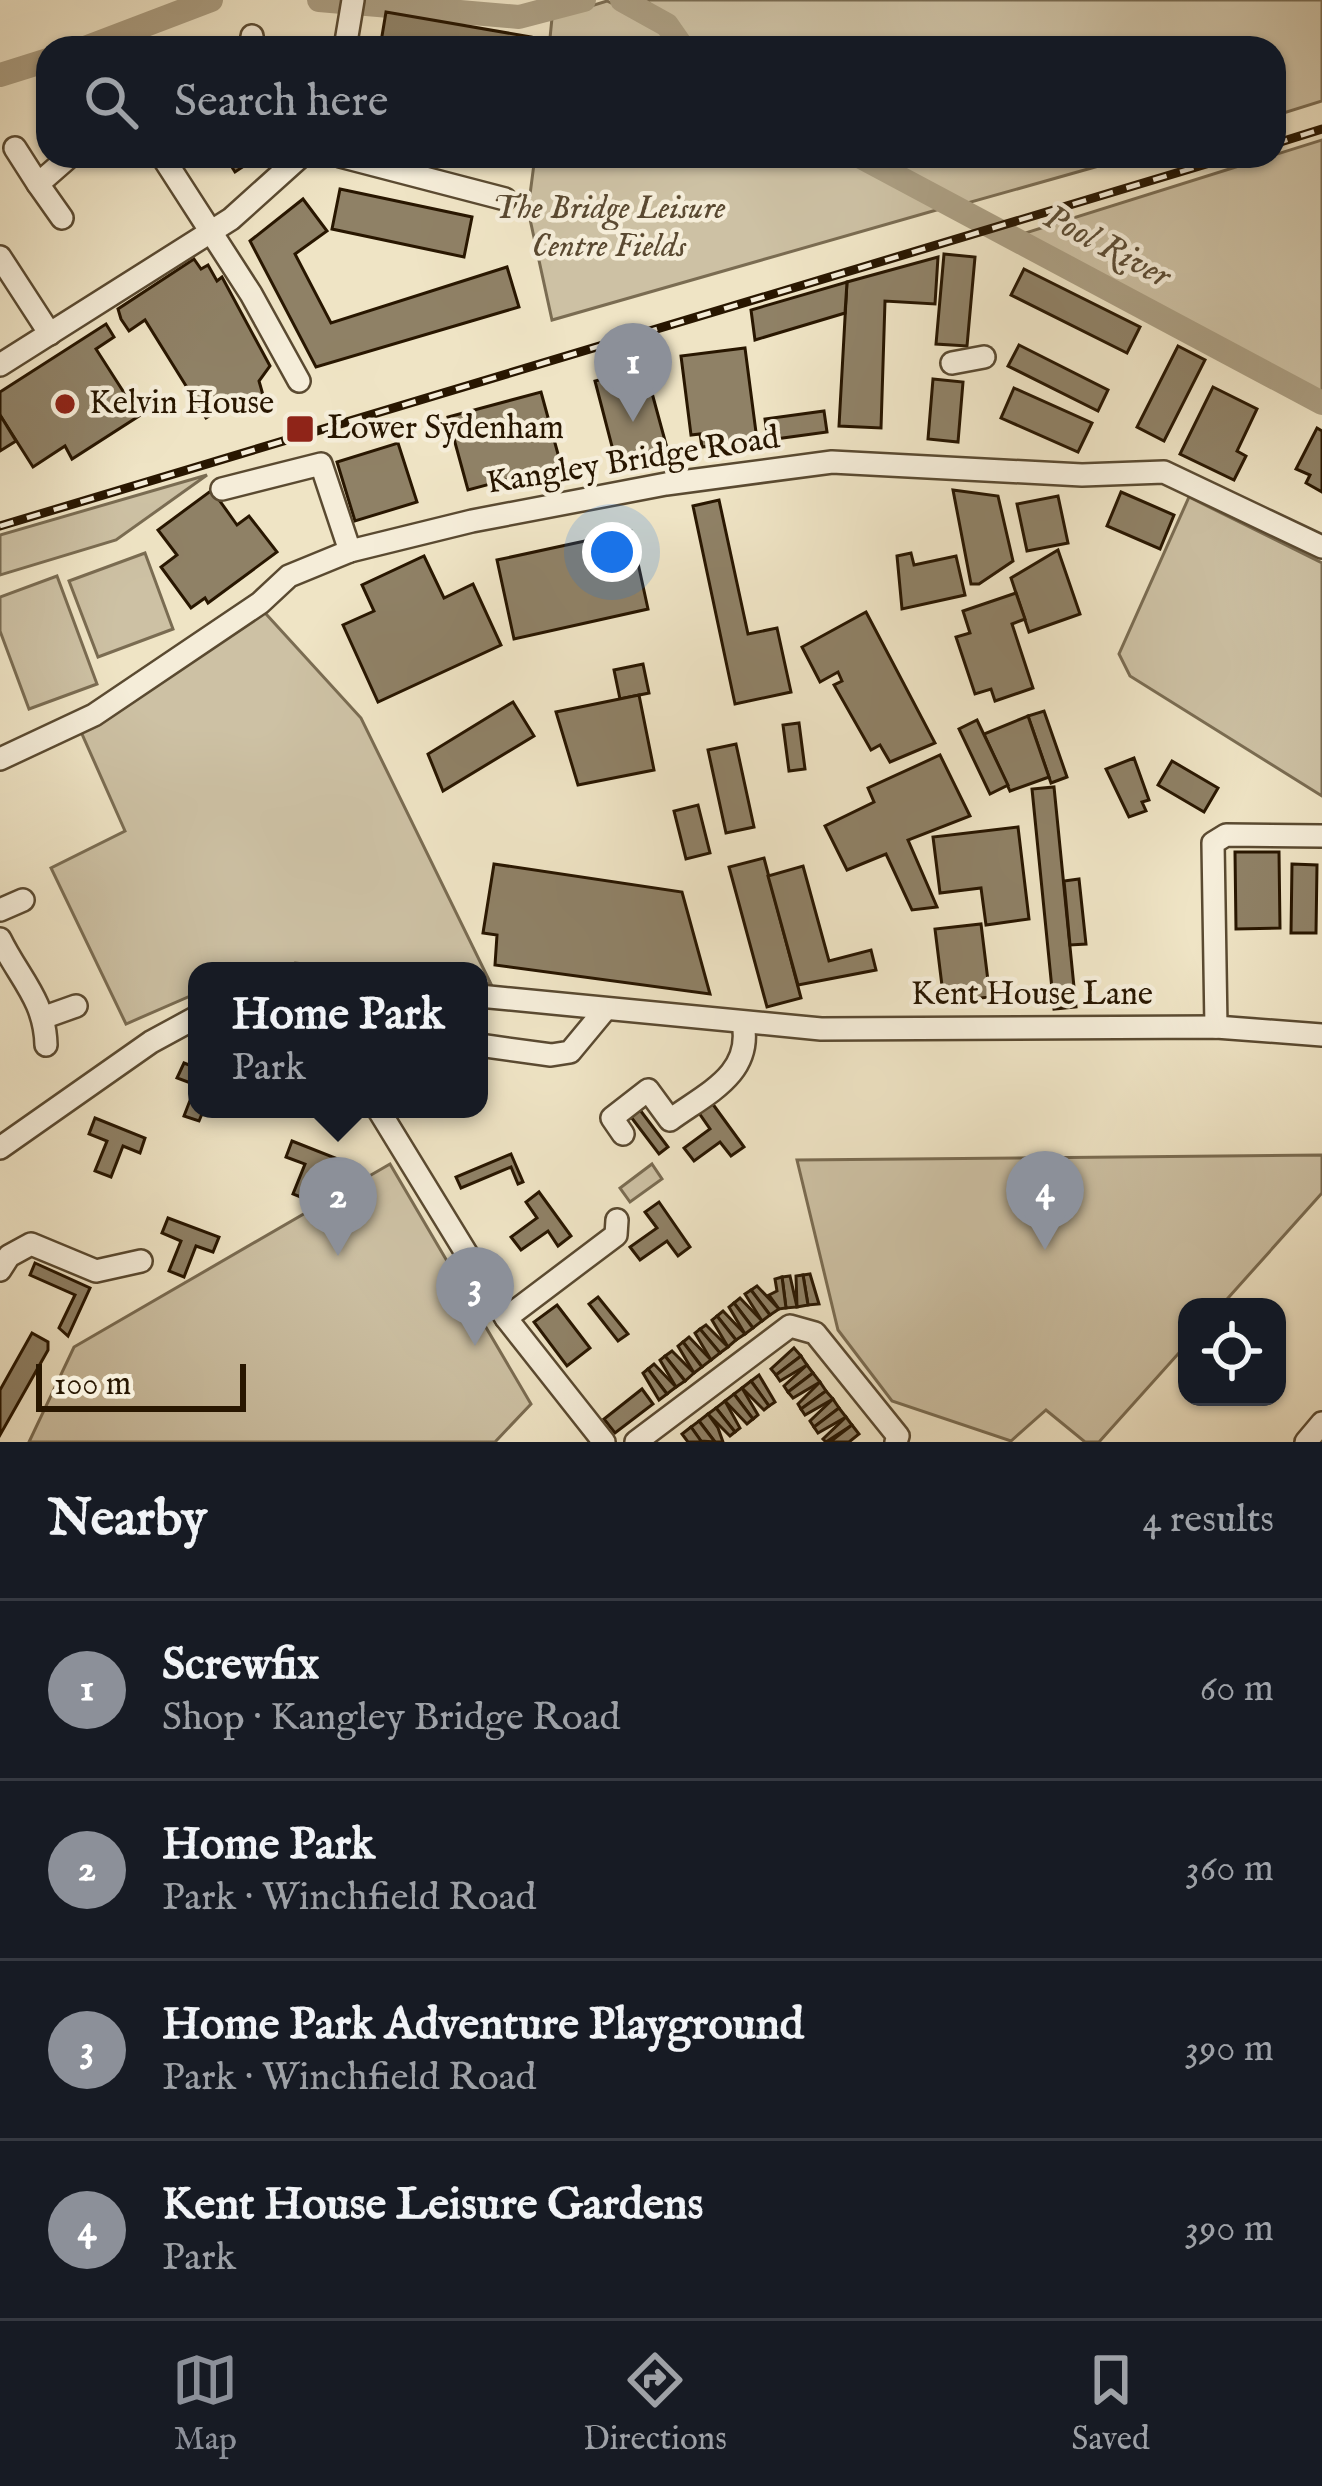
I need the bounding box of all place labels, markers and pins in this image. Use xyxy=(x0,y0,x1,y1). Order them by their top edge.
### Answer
pin: 1 xyxy=(594,323,672,422)
place label: Kelvin House xyxy=(89,383,274,425)
marker: Kelvin House xyxy=(52,391,78,417)
place label: Lower Sydenham xyxy=(327,408,564,450)
marker: Lower Sydenham xyxy=(284,413,316,445)
pin: 4 xyxy=(1006,1151,1084,1250)
pin: 2 xyxy=(299,1157,377,1256)
pin: 3 xyxy=(436,1247,514,1346)

